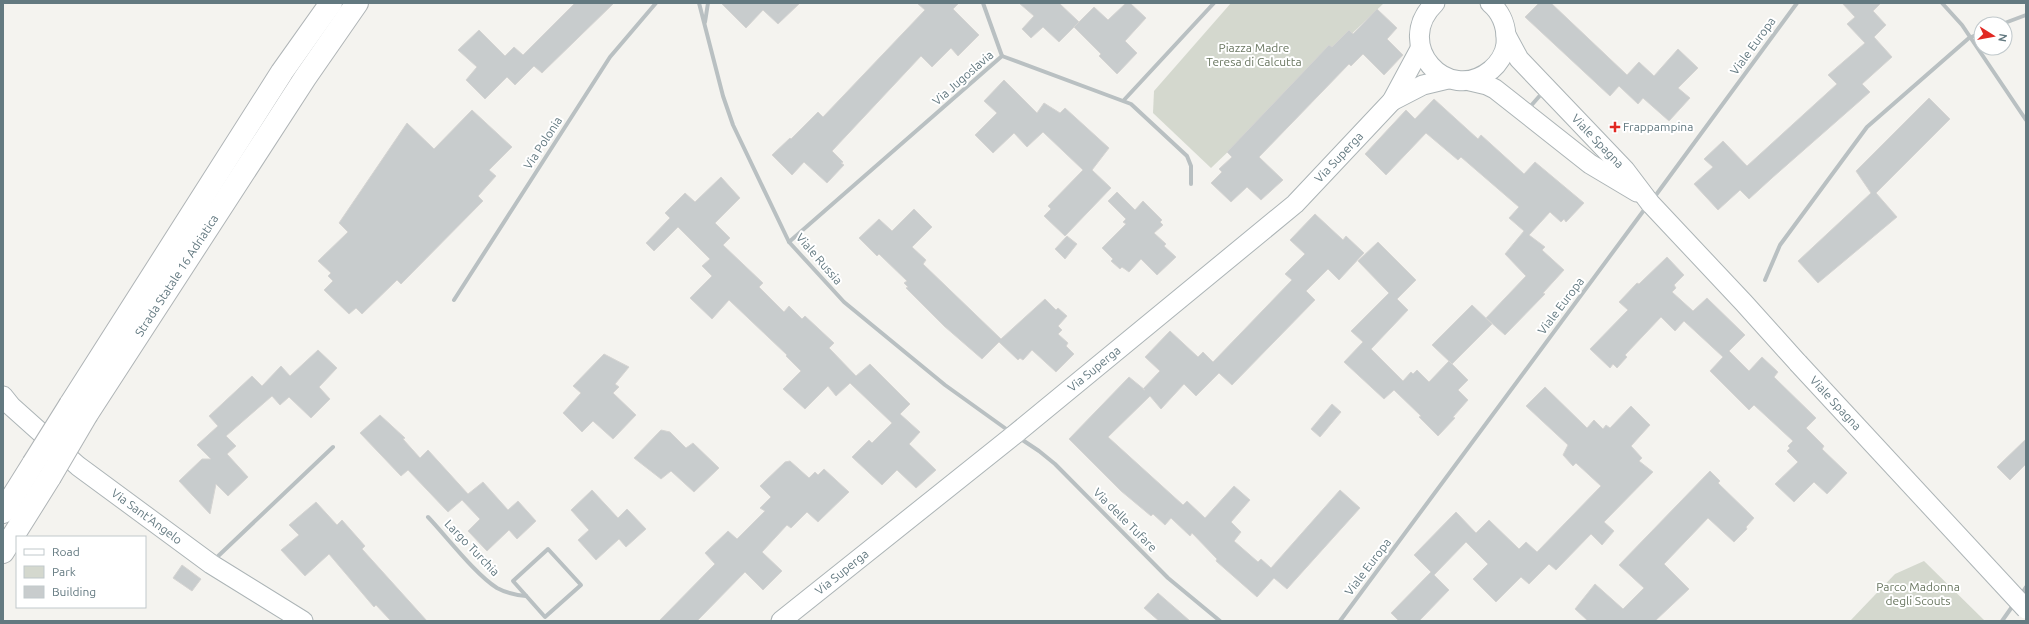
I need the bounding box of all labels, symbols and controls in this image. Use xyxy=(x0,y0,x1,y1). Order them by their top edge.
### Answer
street label: Viale Europa xyxy=(1727,14,1778,77)
north arrow xyxy=(1973,16,2013,56)
text: N xyxy=(1996,33,2009,43)
park label: Piazza Madre Teresa di Calcutta xyxy=(1206,41,1302,68)
street label: Via Jugoslavia xyxy=(930,48,996,107)
street label: Viale Spagna xyxy=(1569,111,1626,170)
street label: Via Polonia xyxy=(521,114,564,171)
place label: Frappampina xyxy=(1623,120,1693,133)
marker: Frappampina xyxy=(1610,122,1620,132)
street label: Via Superga xyxy=(1312,129,1365,185)
street label: Strada Statale 16 Adriatica xyxy=(132,212,221,339)
street label: Viale Russia xyxy=(794,230,845,287)
street label: Viale Europa xyxy=(1535,275,1586,337)
street label: Via Superga xyxy=(1065,343,1123,394)
street label: Viale Spagna xyxy=(1808,373,1864,433)
street label: Via delle Tufare xyxy=(1091,485,1160,554)
street label: Via Sant'Angelo xyxy=(109,486,185,546)
street label: Largo Turchia xyxy=(442,517,502,578)
legend xyxy=(16,536,146,608)
street label: Viale Europa xyxy=(1342,536,1393,598)
text: Road xyxy=(52,545,80,558)
street label: Via Superga xyxy=(812,547,871,597)
text: Park xyxy=(52,565,76,578)
park label: Parco Madonna degli Scouts xyxy=(1876,580,1960,607)
text: Building xyxy=(52,585,96,598)

